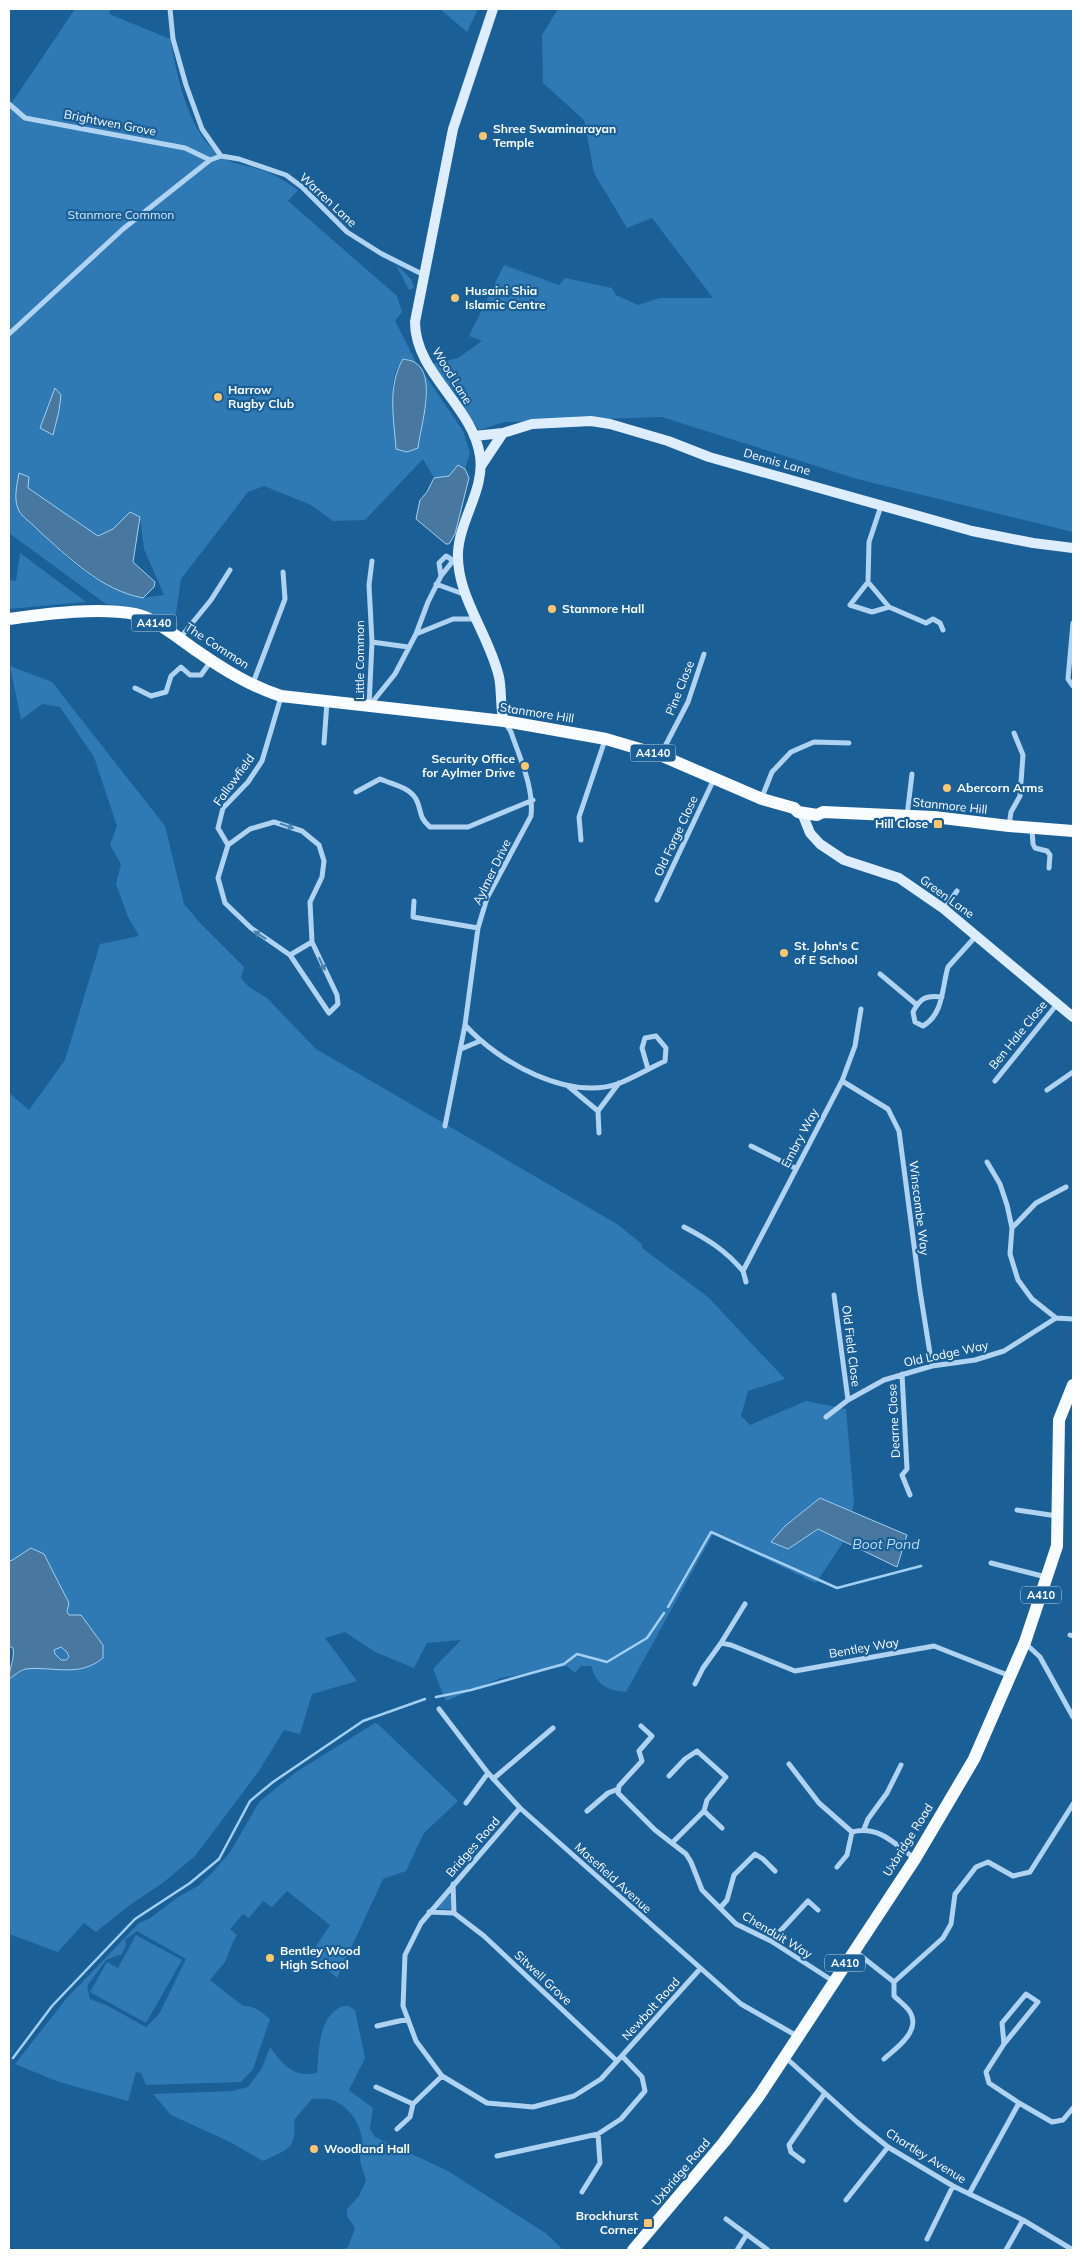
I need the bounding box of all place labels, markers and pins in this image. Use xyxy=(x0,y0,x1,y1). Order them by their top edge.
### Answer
place label: Shree Swaminarayan Temple xyxy=(493,121,616,150)
marker: Shree Swaminarayan Temple xyxy=(477,130,489,142)
place label: Husaini Shia Islamic Centre xyxy=(465,283,546,312)
marker: Husaini Shia Islamic Centre xyxy=(449,292,461,304)
place label: Harrow Rugby Club xyxy=(228,382,294,411)
marker: Harrow Rugby Club xyxy=(212,391,224,403)
place label: Stanmore Hall xyxy=(562,601,644,616)
marker: Stanmore Hall xyxy=(546,603,558,615)
place label: Security Office for Aylmer Drive xyxy=(422,751,515,780)
marker: Security Office for Aylmer Drive xyxy=(519,760,531,772)
place label: Abercorn Arms xyxy=(957,780,1043,795)
marker: Abercorn Arms xyxy=(941,782,953,794)
place label: Hill Close xyxy=(875,816,928,831)
marker: Hill Close xyxy=(932,818,944,830)
place label: St. John's C of E School xyxy=(794,938,859,967)
marker: St. John's C of E School xyxy=(778,947,790,959)
place label: Bentley Wood High School xyxy=(280,1943,360,1972)
marker: Bentley Wood High School xyxy=(264,1952,276,1964)
place label: Woodland Hall xyxy=(324,2141,410,2156)
marker: Woodland Hall xyxy=(308,2143,320,2155)
place label: Brockhurst Corner xyxy=(576,2208,638,2237)
marker: Brockhurst Corner xyxy=(642,2217,654,2229)

